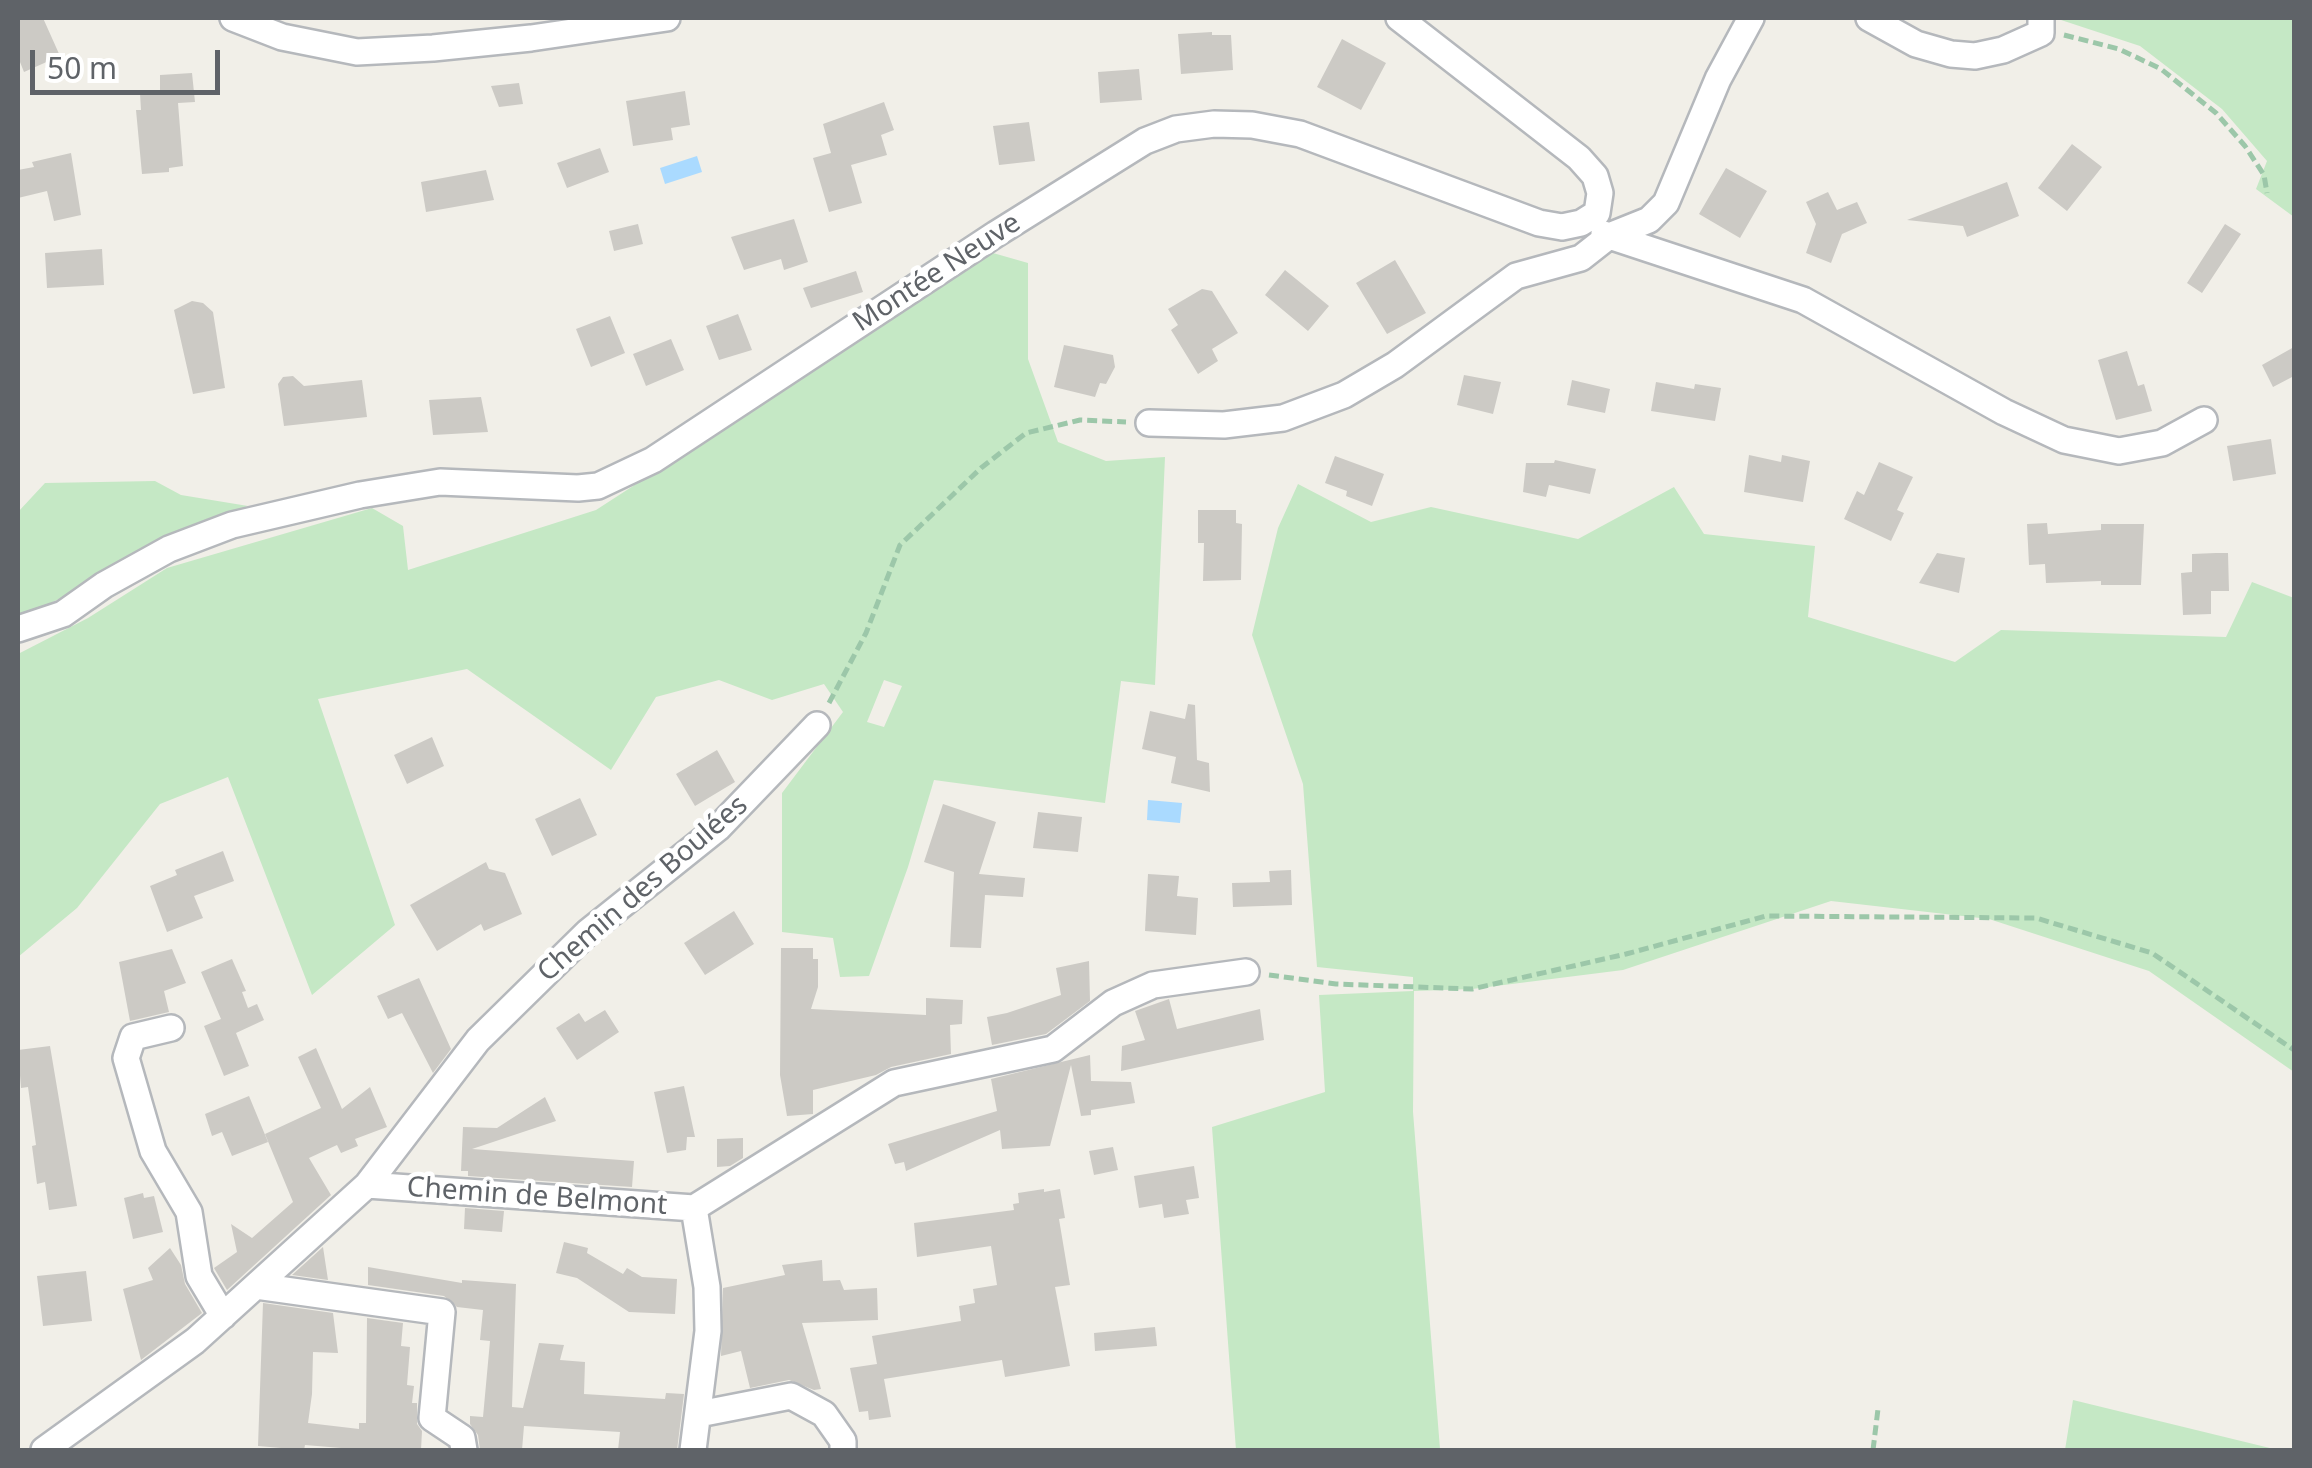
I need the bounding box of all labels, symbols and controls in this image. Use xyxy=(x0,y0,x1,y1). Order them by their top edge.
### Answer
scale bar xyxy=(35,30,225,92)
text: 50 m xyxy=(47,47,117,88)
street label: Montée Neuve xyxy=(847,206,1027,340)
street label: Chemin des Boulées xyxy=(531,789,755,989)
street label: Chemin de Belmont xyxy=(406,1171,668,1223)

